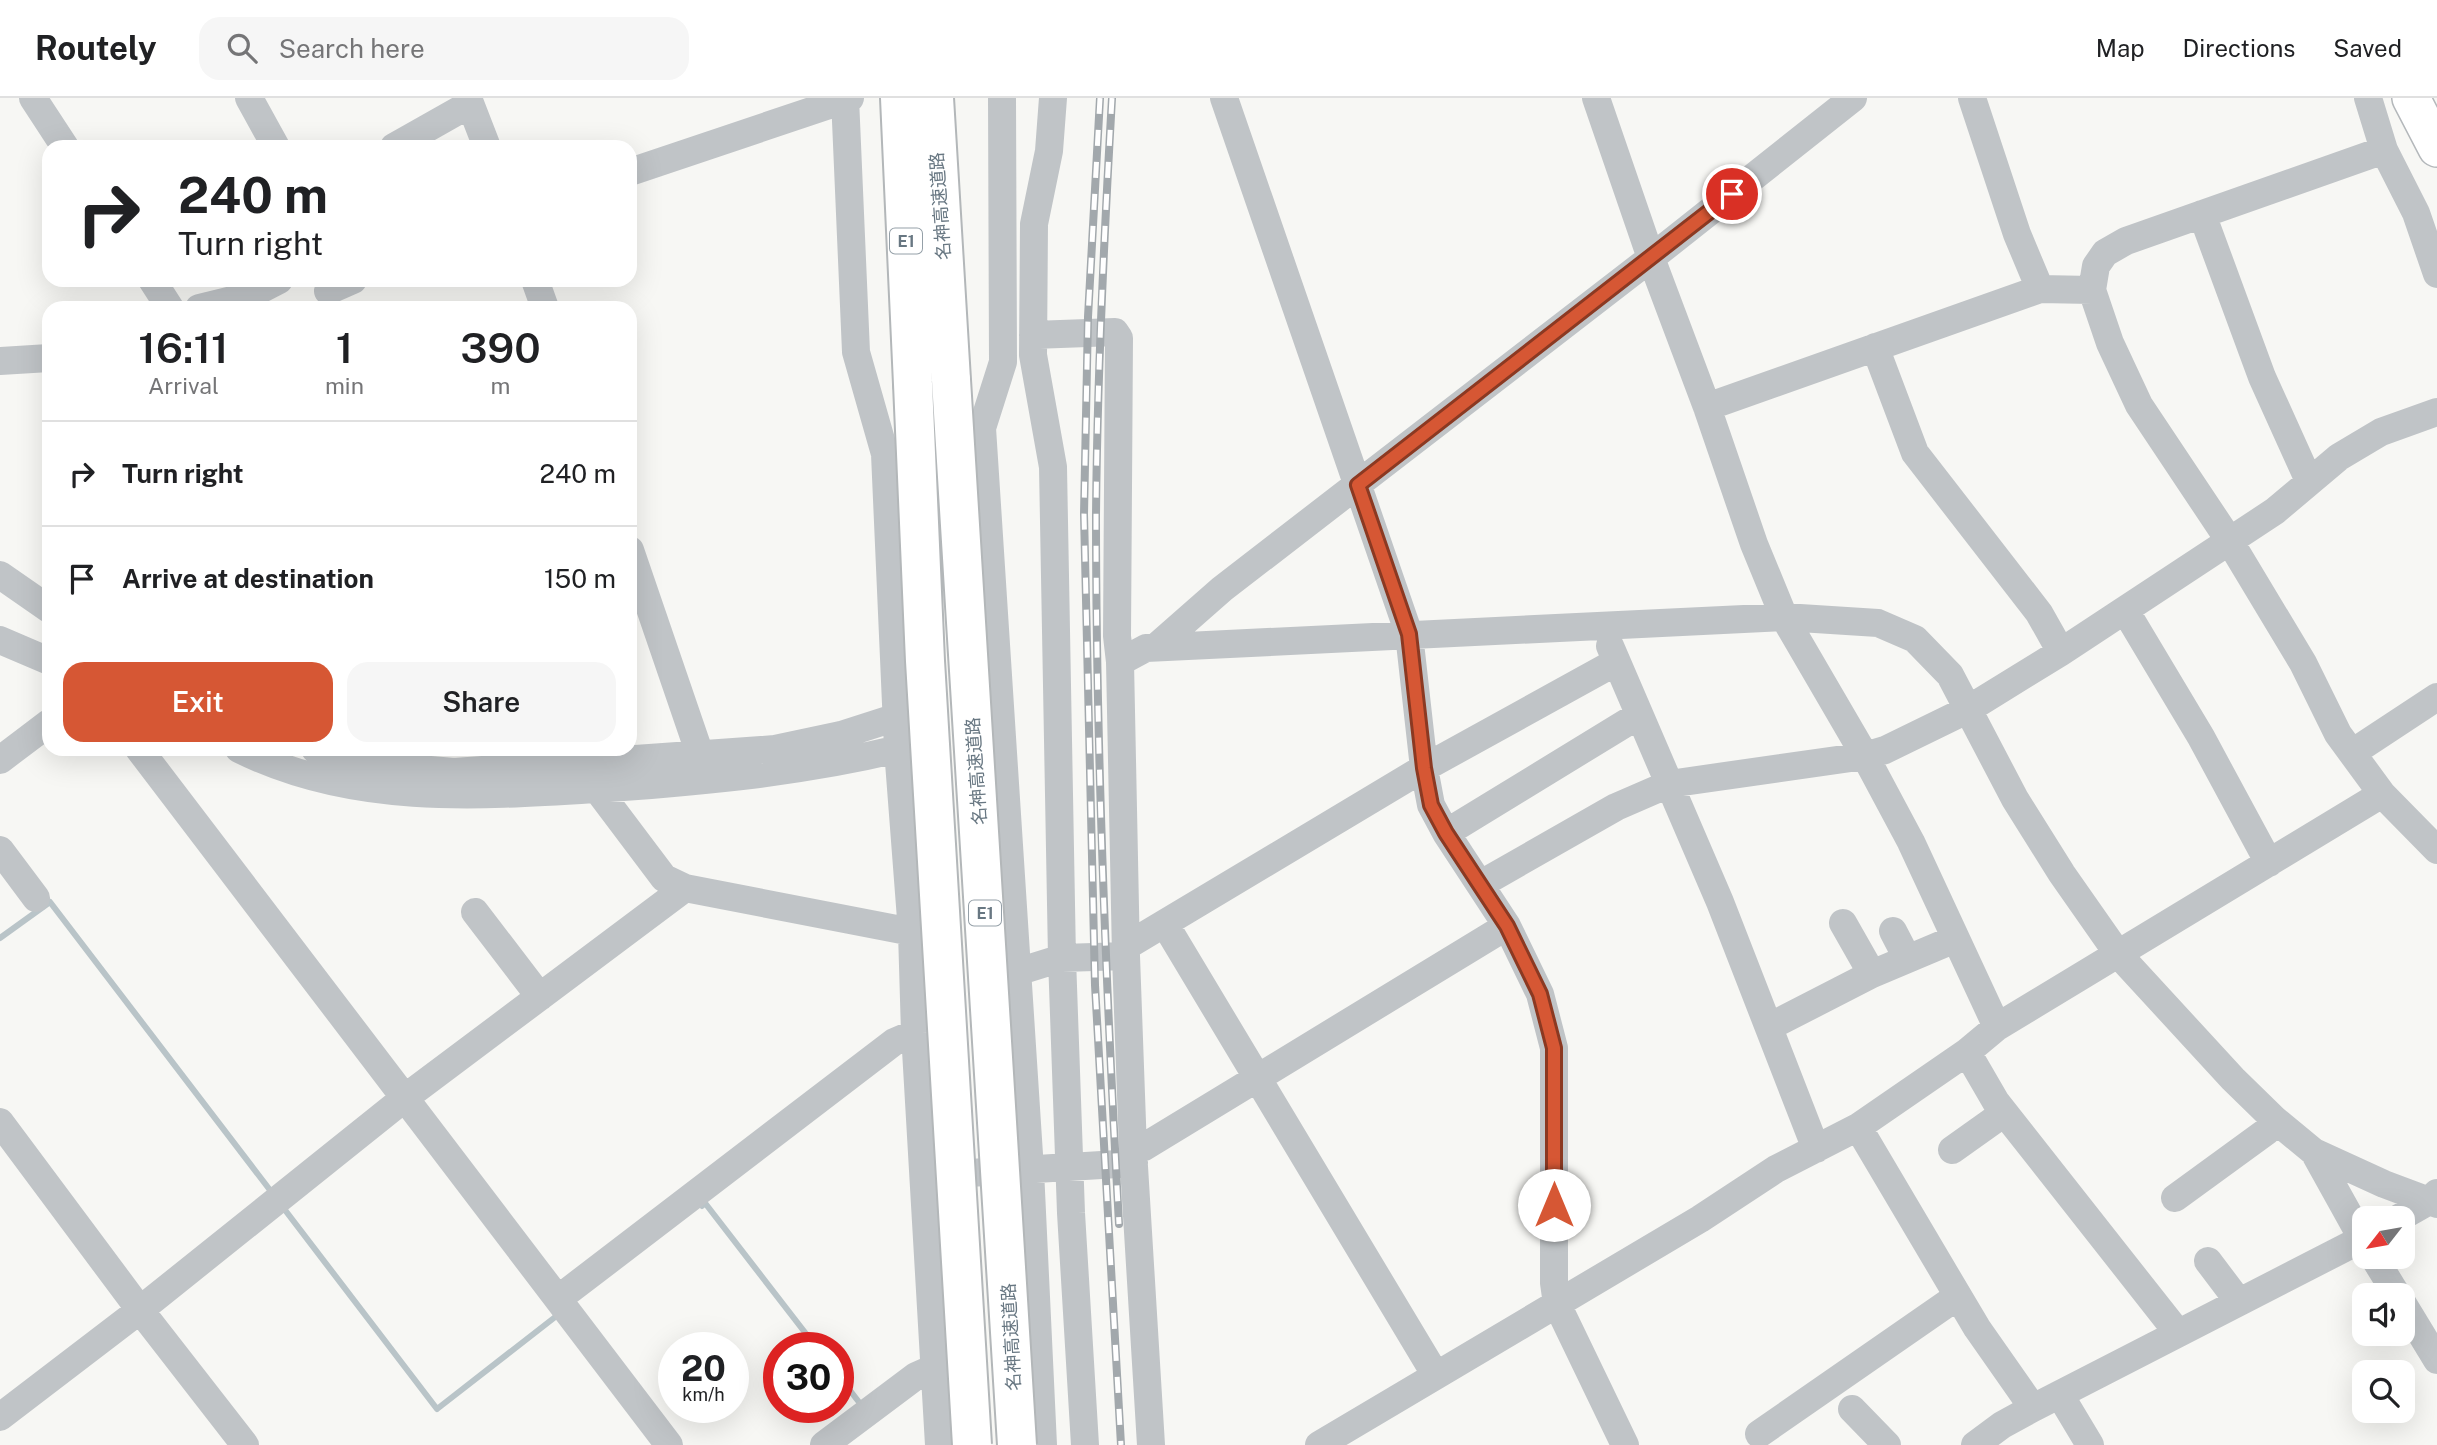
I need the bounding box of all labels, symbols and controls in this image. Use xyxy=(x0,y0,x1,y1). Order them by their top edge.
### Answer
search box xyxy=(199,17,689,80)
text: Routely xyxy=(35,29,157,67)
icon: search xyxy=(223,29,261,67)
text: Search here xyxy=(279,33,425,64)
text: Map xyxy=(2096,34,2145,62)
text: Directions xyxy=(2183,34,2295,62)
text: Saved xyxy=(2333,34,2402,62)
street label: 名神高速道路 xyxy=(926,151,954,261)
pin xyxy=(1702,164,1762,224)
text: 240 m xyxy=(178,166,328,224)
icon: right xyxy=(63,168,154,259)
icon: arrive xyxy=(1713,175,1751,213)
text: Turn right xyxy=(178,225,323,262)
road number: E1 xyxy=(890,228,922,253)
text: 16:11 xyxy=(138,323,229,372)
text: 1 xyxy=(336,323,353,372)
text: 390 xyxy=(460,323,541,372)
text: Arrival xyxy=(148,372,219,399)
text: min xyxy=(325,372,364,399)
text: m xyxy=(491,372,510,399)
icon: right xyxy=(63,455,101,493)
text: Turn right xyxy=(122,458,244,489)
text: 240 m xyxy=(539,458,616,489)
icon: arrive xyxy=(63,560,101,598)
text: Arrive at destination xyxy=(122,563,374,594)
text: 150 m xyxy=(544,563,616,594)
button: Exit xyxy=(63,662,333,742)
button: Share xyxy=(347,662,616,742)
street label: 名神高速道路 xyxy=(962,716,990,826)
road number: E1 xyxy=(969,900,1001,926)
position arrow xyxy=(1517,1168,1591,1242)
north arrow xyxy=(2352,1206,2415,1269)
map controls xyxy=(2352,1206,2415,1423)
street label: 名神高速道路 xyxy=(998,1283,1024,1391)
button: sound xyxy=(2352,1283,2415,1346)
speed limit sign: 30 xyxy=(763,1332,854,1423)
text: 20 xyxy=(681,1348,726,1389)
button: search xyxy=(2352,1360,2415,1423)
text: km/h xyxy=(682,1384,725,1405)

